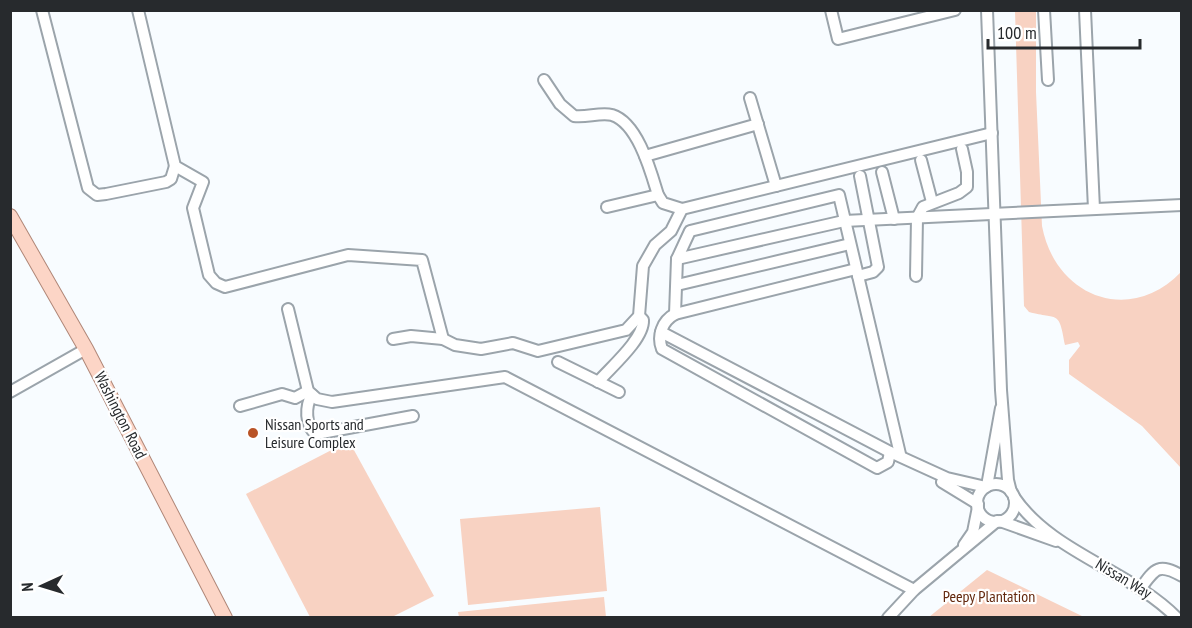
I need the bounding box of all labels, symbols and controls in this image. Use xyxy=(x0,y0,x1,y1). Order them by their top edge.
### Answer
scale bar xyxy=(988,12,1140,50)
text: 100 m xyxy=(997,21,1037,44)
street label: Washington Road xyxy=(90,368,152,462)
place label: Nissan Sports and Leisure Complex xyxy=(265,414,364,452)
marker: Nissan Sports and Leisure Complex xyxy=(246,426,260,440)
street label: Nissan Way xyxy=(1092,553,1156,603)
north arrow xyxy=(12,556,72,616)
text: N xyxy=(17,582,37,592)
park label: Peepy Plantation xyxy=(943,586,1035,606)

